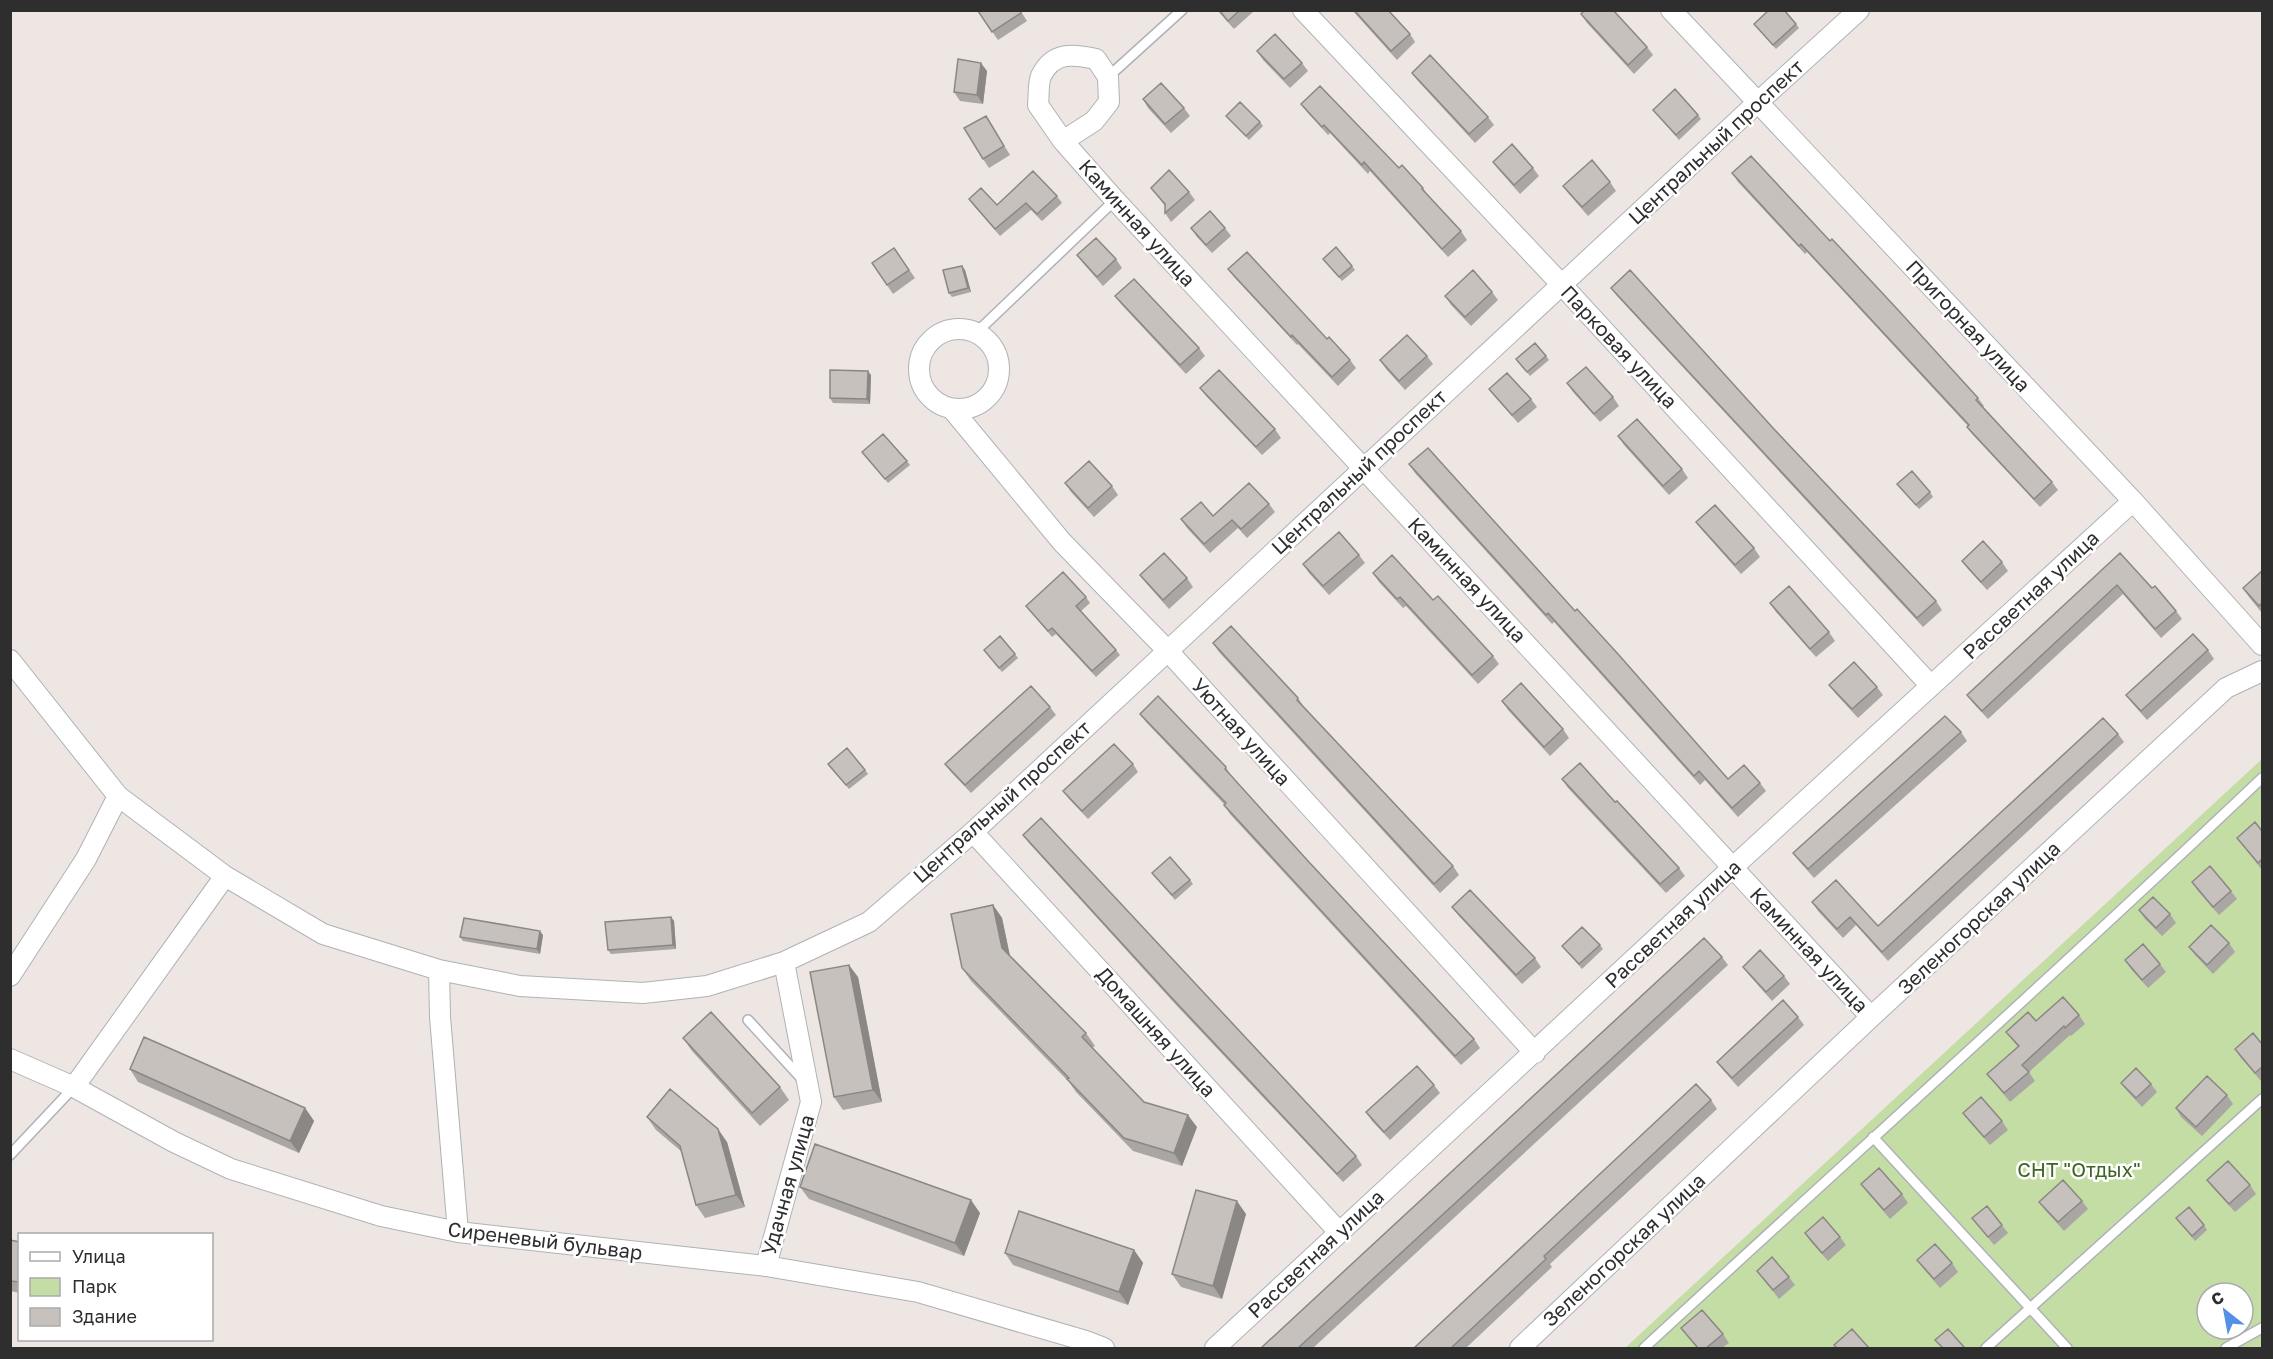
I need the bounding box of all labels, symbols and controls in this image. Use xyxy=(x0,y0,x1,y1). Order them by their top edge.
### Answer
street label: Центральный проспект xyxy=(1623,54,1808,229)
street label: Каминная улица xyxy=(1074,154,1201,291)
street label: Пригорная улица xyxy=(1902,254,2036,396)
street label: Парковая улица xyxy=(1557,280,1683,413)
street label: Центральный проспект xyxy=(1266,384,1451,559)
street label: Каминная улица xyxy=(1404,512,1532,647)
street label: Рассветная улица xyxy=(1957,525,2103,663)
street label: Уютная улица xyxy=(1187,673,1296,790)
street label: Центральный проспект xyxy=(908,715,1095,887)
street label: Зеленогорская улица xyxy=(1892,836,2065,999)
street label: Рассветная улица xyxy=(1599,854,1745,992)
street label: Каминная улица xyxy=(1746,882,1874,1017)
street label: Домашняя улица xyxy=(1092,961,1222,1101)
street label: Удачная улица xyxy=(756,1112,819,1258)
park label: СНТ "Отдых" xyxy=(2017,1157,2141,1181)
street label: Зеленогорская улица xyxy=(1537,1168,1710,1331)
street label: Рассветная улица xyxy=(1242,1184,1388,1322)
street label: Сиреневый бульвар xyxy=(446,1216,644,1264)
legend xyxy=(18,1233,213,1341)
text: Улица xyxy=(72,1245,126,1267)
text: Парк xyxy=(72,1275,117,1297)
north arrow xyxy=(2195,1281,2255,1341)
text: С xyxy=(2207,1287,2227,1310)
text: Здание xyxy=(72,1305,137,1327)

